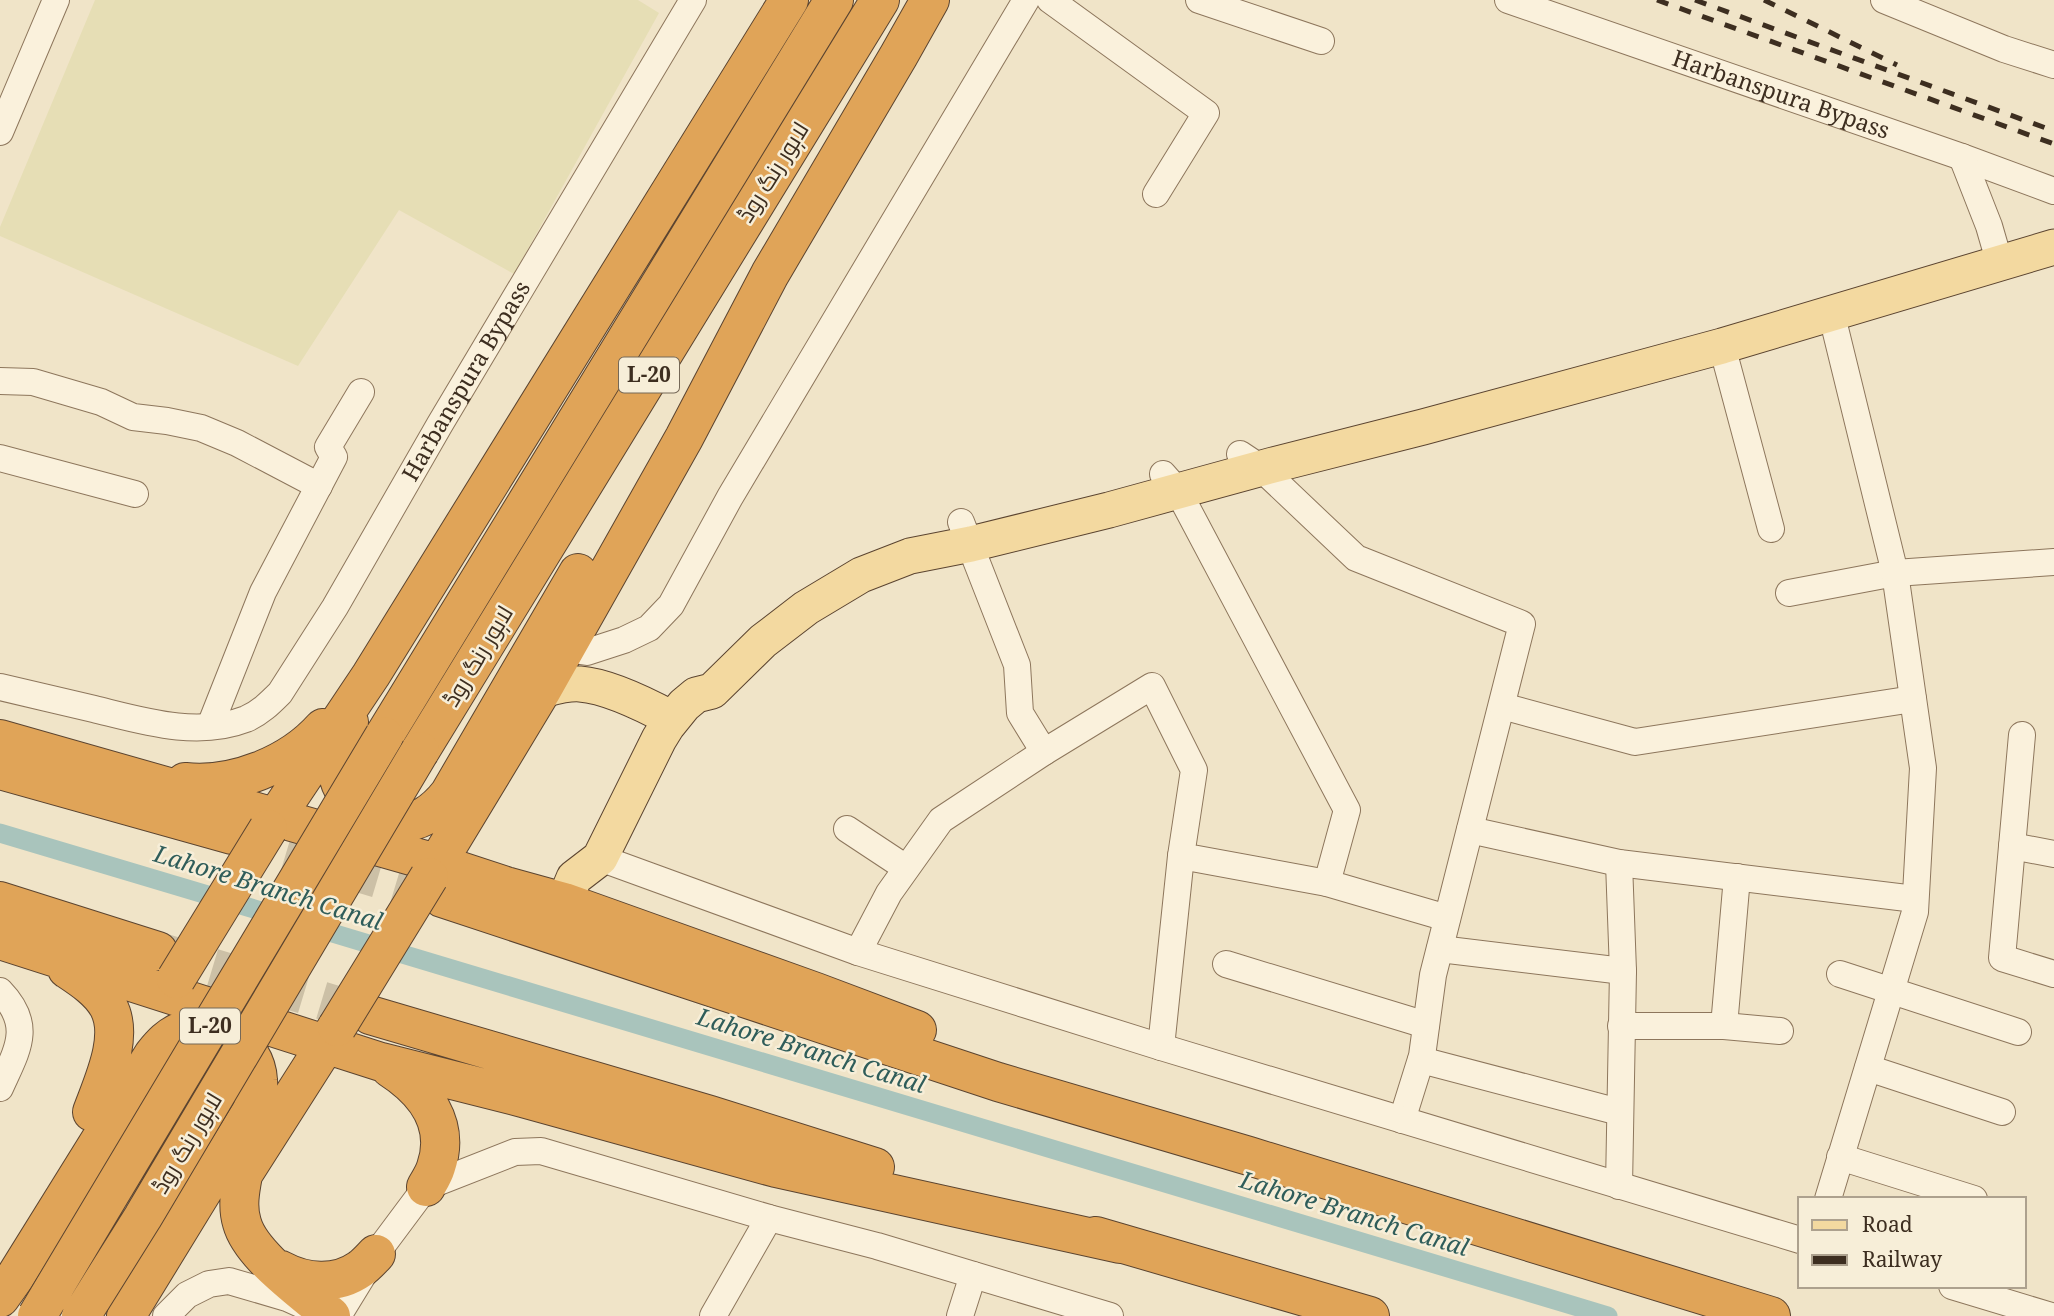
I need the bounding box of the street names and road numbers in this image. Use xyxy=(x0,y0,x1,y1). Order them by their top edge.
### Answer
street label: Harbanspura Bypass xyxy=(1669,41,1894,146)
street label: لاہور رنگ روڈ xyxy=(729,115,816,228)
street label: Harbanspura Bypass xyxy=(394,274,537,487)
road number: L-20 xyxy=(619,358,679,392)
street label: لاہور رنگ روڈ xyxy=(434,599,520,712)
road number: L-20 xyxy=(180,1009,240,1044)
street label: لاہور رنگ روڈ xyxy=(143,1086,229,1199)

